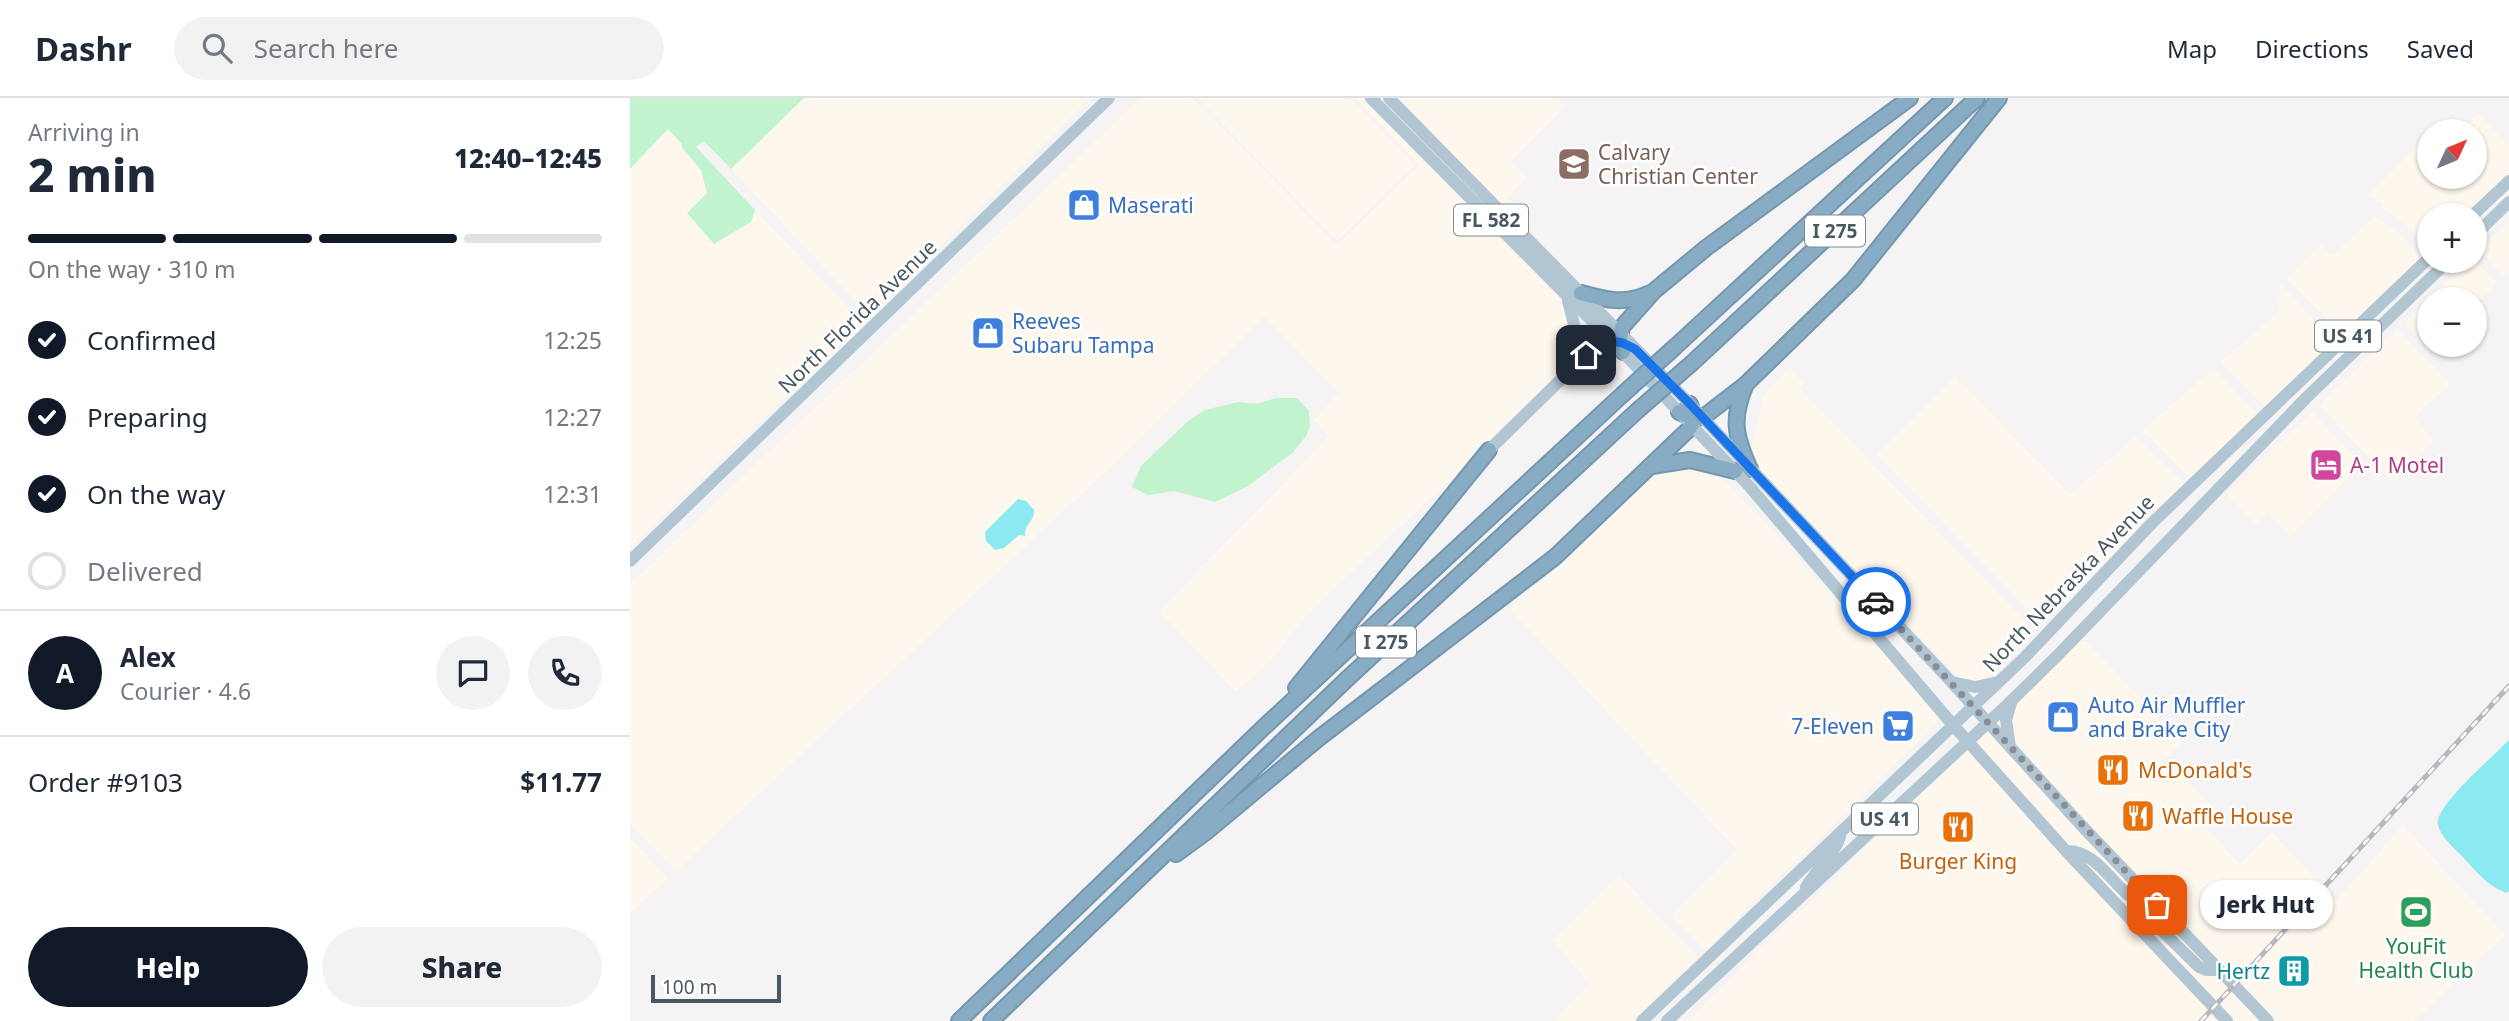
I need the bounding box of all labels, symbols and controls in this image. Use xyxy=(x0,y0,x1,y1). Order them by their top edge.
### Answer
search box xyxy=(174,17,664,80)
text: Dashr xyxy=(35,26,132,71)
icon: search xyxy=(198,29,236,67)
text: Search here xyxy=(254,30,398,66)
text: Map xyxy=(2167,32,2217,65)
text: Directions xyxy=(2255,32,2369,65)
text: Saved xyxy=(2407,32,2474,65)
text: Arriving in xyxy=(28,116,140,148)
north arrow xyxy=(2417,119,2487,189)
map controls xyxy=(2417,119,2487,357)
place label: Calvary Christian Center xyxy=(1598,138,1758,190)
text: 12:40–12:45 xyxy=(454,140,602,176)
text: 2 min xyxy=(28,143,157,205)
school or university icon: Calvary Christian Center xyxy=(1555,145,1593,183)
shop icon: Maserati xyxy=(1065,186,1103,224)
place label: Maserati xyxy=(1108,191,1194,219)
button: + xyxy=(2417,203,2487,273)
road number: FL 582 xyxy=(1454,204,1528,236)
road number: I 275 xyxy=(1805,216,1865,246)
street label: North Florida Avenue xyxy=(772,233,942,399)
text: On the way · 310 m xyxy=(28,253,235,285)
button: − xyxy=(2417,287,2487,357)
place label: Reeves Subaru Tampa xyxy=(1012,307,1154,359)
shop icon: Reeves Subaru Tampa xyxy=(969,314,1007,352)
road number: US 41 xyxy=(2315,320,2381,352)
icon: check xyxy=(28,321,66,359)
text: Confirmed xyxy=(87,322,217,358)
text: 12:25 xyxy=(543,324,602,356)
pin xyxy=(1556,325,1616,385)
icon: home xyxy=(1567,336,1605,374)
icon: check xyxy=(28,398,66,436)
text: Preparing xyxy=(87,399,208,435)
text: 12:27 xyxy=(543,401,602,433)
hotel icon: A-1 Motel xyxy=(2307,446,2345,484)
place label: A-1 Motel xyxy=(2350,451,2444,479)
icon: check xyxy=(28,475,66,513)
text: On the way xyxy=(87,476,225,512)
text: 12:31 xyxy=(543,478,602,510)
street label: North Nebraska Avenue xyxy=(1976,488,2160,678)
text: Delivered xyxy=(87,553,203,589)
courier xyxy=(1841,567,1911,637)
icon: car xyxy=(1857,583,1895,621)
road number: I 275 xyxy=(1356,626,1416,657)
button: chat xyxy=(436,636,510,710)
button: phone xyxy=(528,636,602,710)
text: Alex xyxy=(120,639,176,675)
text: A xyxy=(56,655,74,691)
text: Courier · 4.6 xyxy=(120,675,251,707)
place label: Auto Air Muffler and Brake City xyxy=(2088,691,2246,743)
shop icon: Auto Air Muffler and Brake City xyxy=(2044,698,2082,736)
supermarket icon: 7-Eleven xyxy=(1879,707,1917,745)
place label: 7-Eleven xyxy=(1791,712,1874,740)
restaurant icon: McDonald's xyxy=(2094,751,2132,789)
place label: McDonald's xyxy=(2138,756,2252,784)
text: Order #9103 xyxy=(28,764,183,800)
text: $11.77 xyxy=(520,764,602,800)
restaurant icon: Waffle House xyxy=(2119,797,2157,835)
place label: Waffle House xyxy=(2162,802,2293,830)
road number: US 41 xyxy=(1852,804,1918,834)
restaurant icon: Burger King xyxy=(1939,808,1977,846)
place label: Burger King xyxy=(1899,847,2017,875)
pin xyxy=(2127,875,2187,935)
callout: Jerk Hut xyxy=(2199,880,2332,930)
icon: bag xyxy=(2138,886,2176,924)
text: Jerk Hut xyxy=(2219,888,2314,920)
sports icon: YouFit Health Club xyxy=(2397,893,2435,931)
button: Help xyxy=(28,927,308,1007)
button: Share xyxy=(322,927,602,1007)
place label: YouFit Health Club xyxy=(2358,932,2474,984)
building icon: Hertz xyxy=(2275,952,2313,990)
place label: Hertz xyxy=(2216,957,2270,985)
scale bar xyxy=(651,972,780,1004)
text: 100 m xyxy=(662,974,717,1000)

